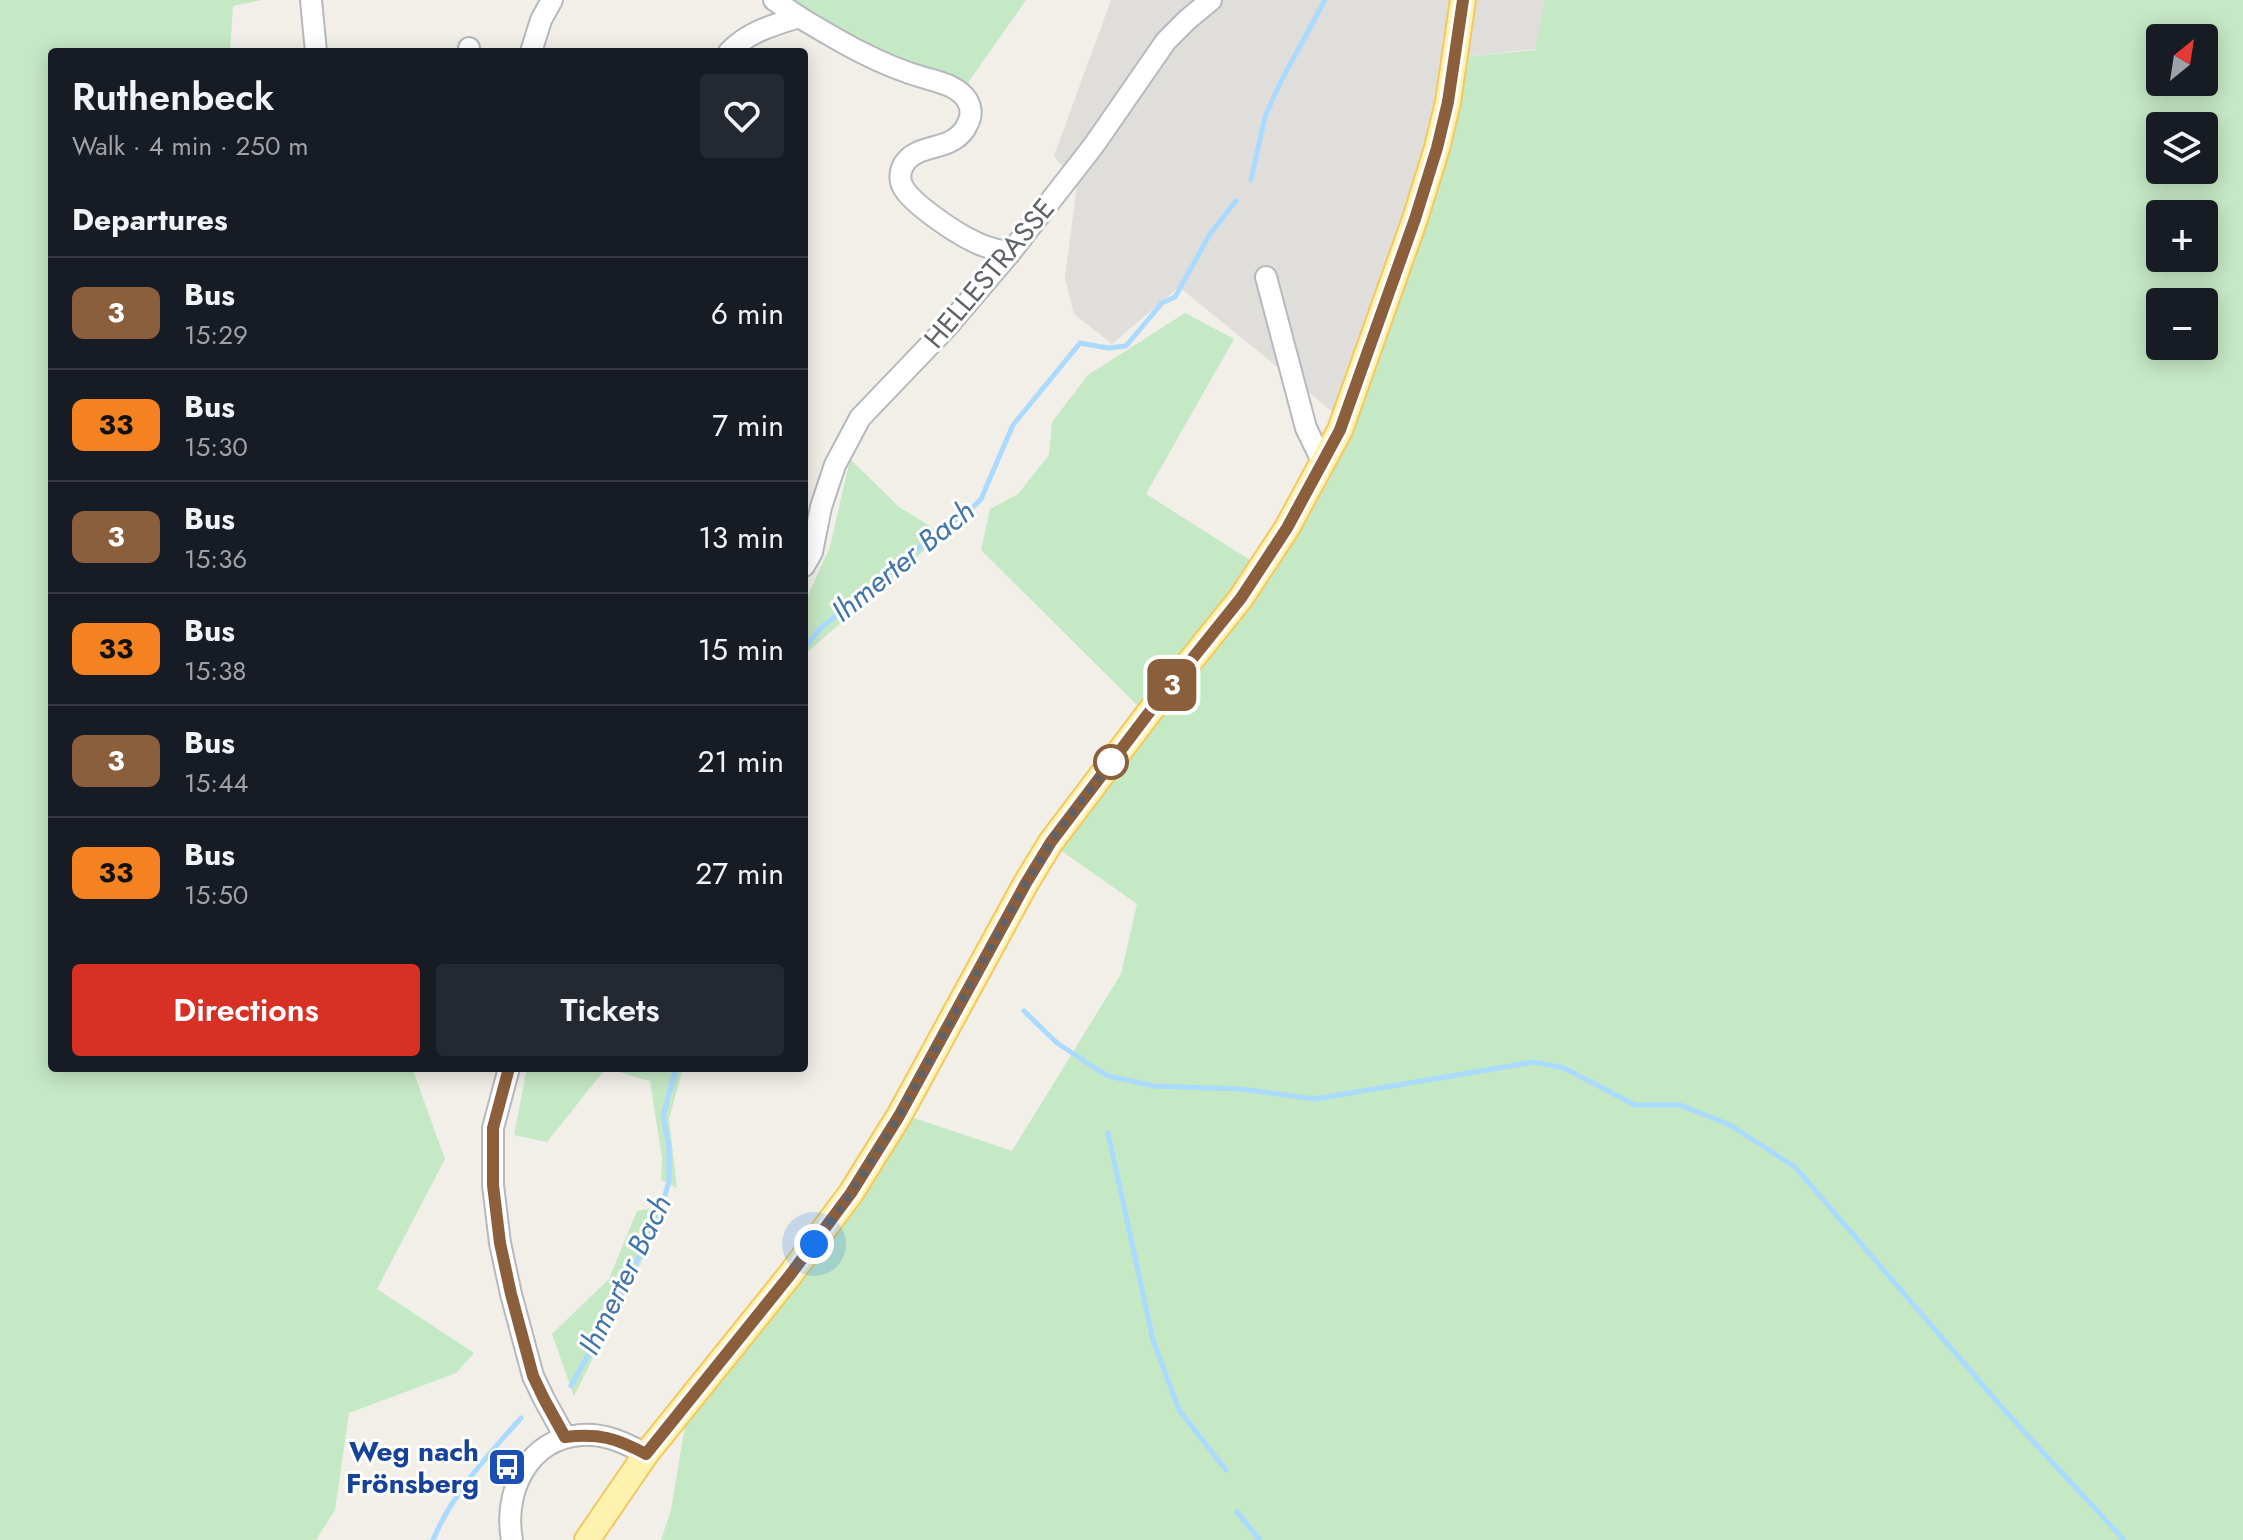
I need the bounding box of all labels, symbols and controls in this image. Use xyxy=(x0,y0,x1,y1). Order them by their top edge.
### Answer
north arrow xyxy=(2146,24,2218,96)
map controls xyxy=(2146,24,2218,360)
text: Ruthenbeck xyxy=(72,69,274,124)
button: heart xyxy=(700,74,784,158)
button: layers xyxy=(2146,112,2218,184)
text: Walk · 4 min · 250 m xyxy=(72,127,309,165)
street label: HELLESTRASSE xyxy=(914,189,1064,357)
text: Departures xyxy=(72,198,228,241)
button: + xyxy=(2146,200,2218,272)
text: Bus xyxy=(184,273,235,316)
button: − xyxy=(2146,288,2218,360)
text: 3 xyxy=(107,292,125,333)
text: 6 min xyxy=(711,292,784,335)
text: 15:29 xyxy=(184,316,248,354)
text: Bus xyxy=(184,385,235,428)
text: 33 xyxy=(99,404,133,445)
text: 7 min xyxy=(712,404,784,447)
text: 15:30 xyxy=(184,428,248,466)
water label: Ihmerter Bach xyxy=(822,489,984,632)
text: Bus xyxy=(184,497,235,540)
text: 3 xyxy=(107,516,125,557)
text: 13 min xyxy=(698,516,784,559)
text: 15:36 xyxy=(184,540,247,578)
text: Bus xyxy=(184,609,235,652)
text: 33 xyxy=(99,628,133,669)
text: 15 min xyxy=(698,628,784,671)
text: 15:38 xyxy=(184,652,247,690)
line badge: 3 xyxy=(1146,659,1198,711)
text: 3 xyxy=(1163,664,1181,705)
text: Bus xyxy=(184,721,235,764)
text: 3 xyxy=(107,740,125,781)
text: 21 min xyxy=(697,740,784,783)
unlabelled marker xyxy=(1094,745,1128,779)
text: 15:44 xyxy=(184,764,248,802)
text: Bus xyxy=(184,833,235,876)
text: 33 xyxy=(99,852,133,893)
text: 27 min xyxy=(695,852,784,895)
text: 15:50 xyxy=(184,876,248,914)
button: Directions xyxy=(72,964,420,1056)
button: Tickets xyxy=(436,964,784,1056)
water label: Ihmerter Bach xyxy=(567,1188,682,1362)
your location xyxy=(794,1224,834,1264)
place label: Weg nach Frönsberg xyxy=(346,1431,479,1504)
bus stop icon: Weg nach Frönsberg xyxy=(486,1446,528,1488)

